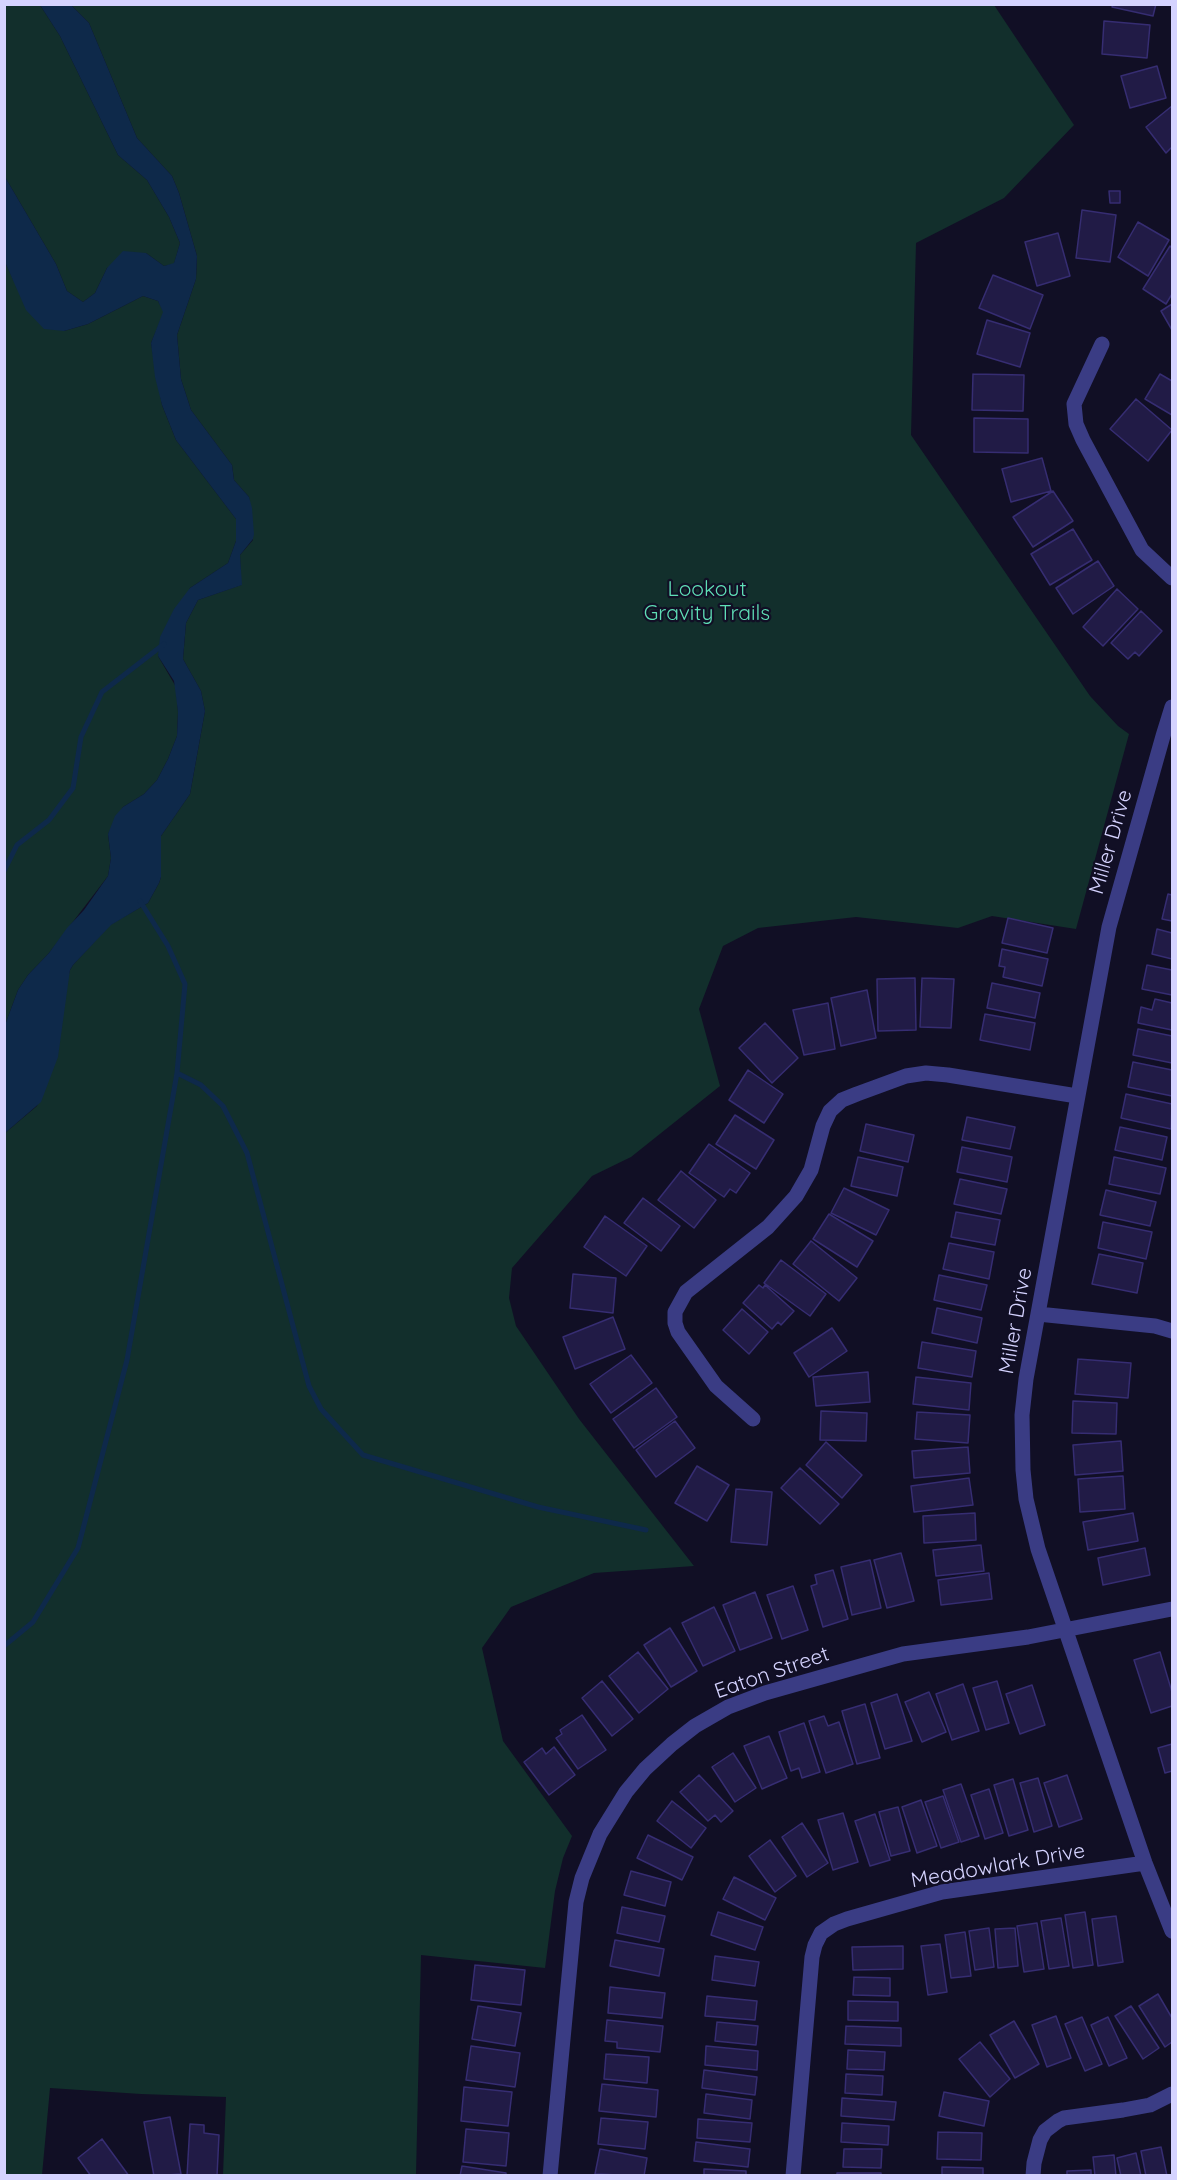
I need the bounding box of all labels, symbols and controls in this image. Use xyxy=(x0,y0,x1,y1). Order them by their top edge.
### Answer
park label: Lookout Gravity Trails xyxy=(644,577,770,627)
street label: Miller Drive xyxy=(1084,787,1138,897)
street label: Miller Drive xyxy=(994,1266,1038,1376)
street label: Eaton Street xyxy=(711,1642,833,1704)
street label: Meadowlark Drive xyxy=(909,1838,1087,1894)

